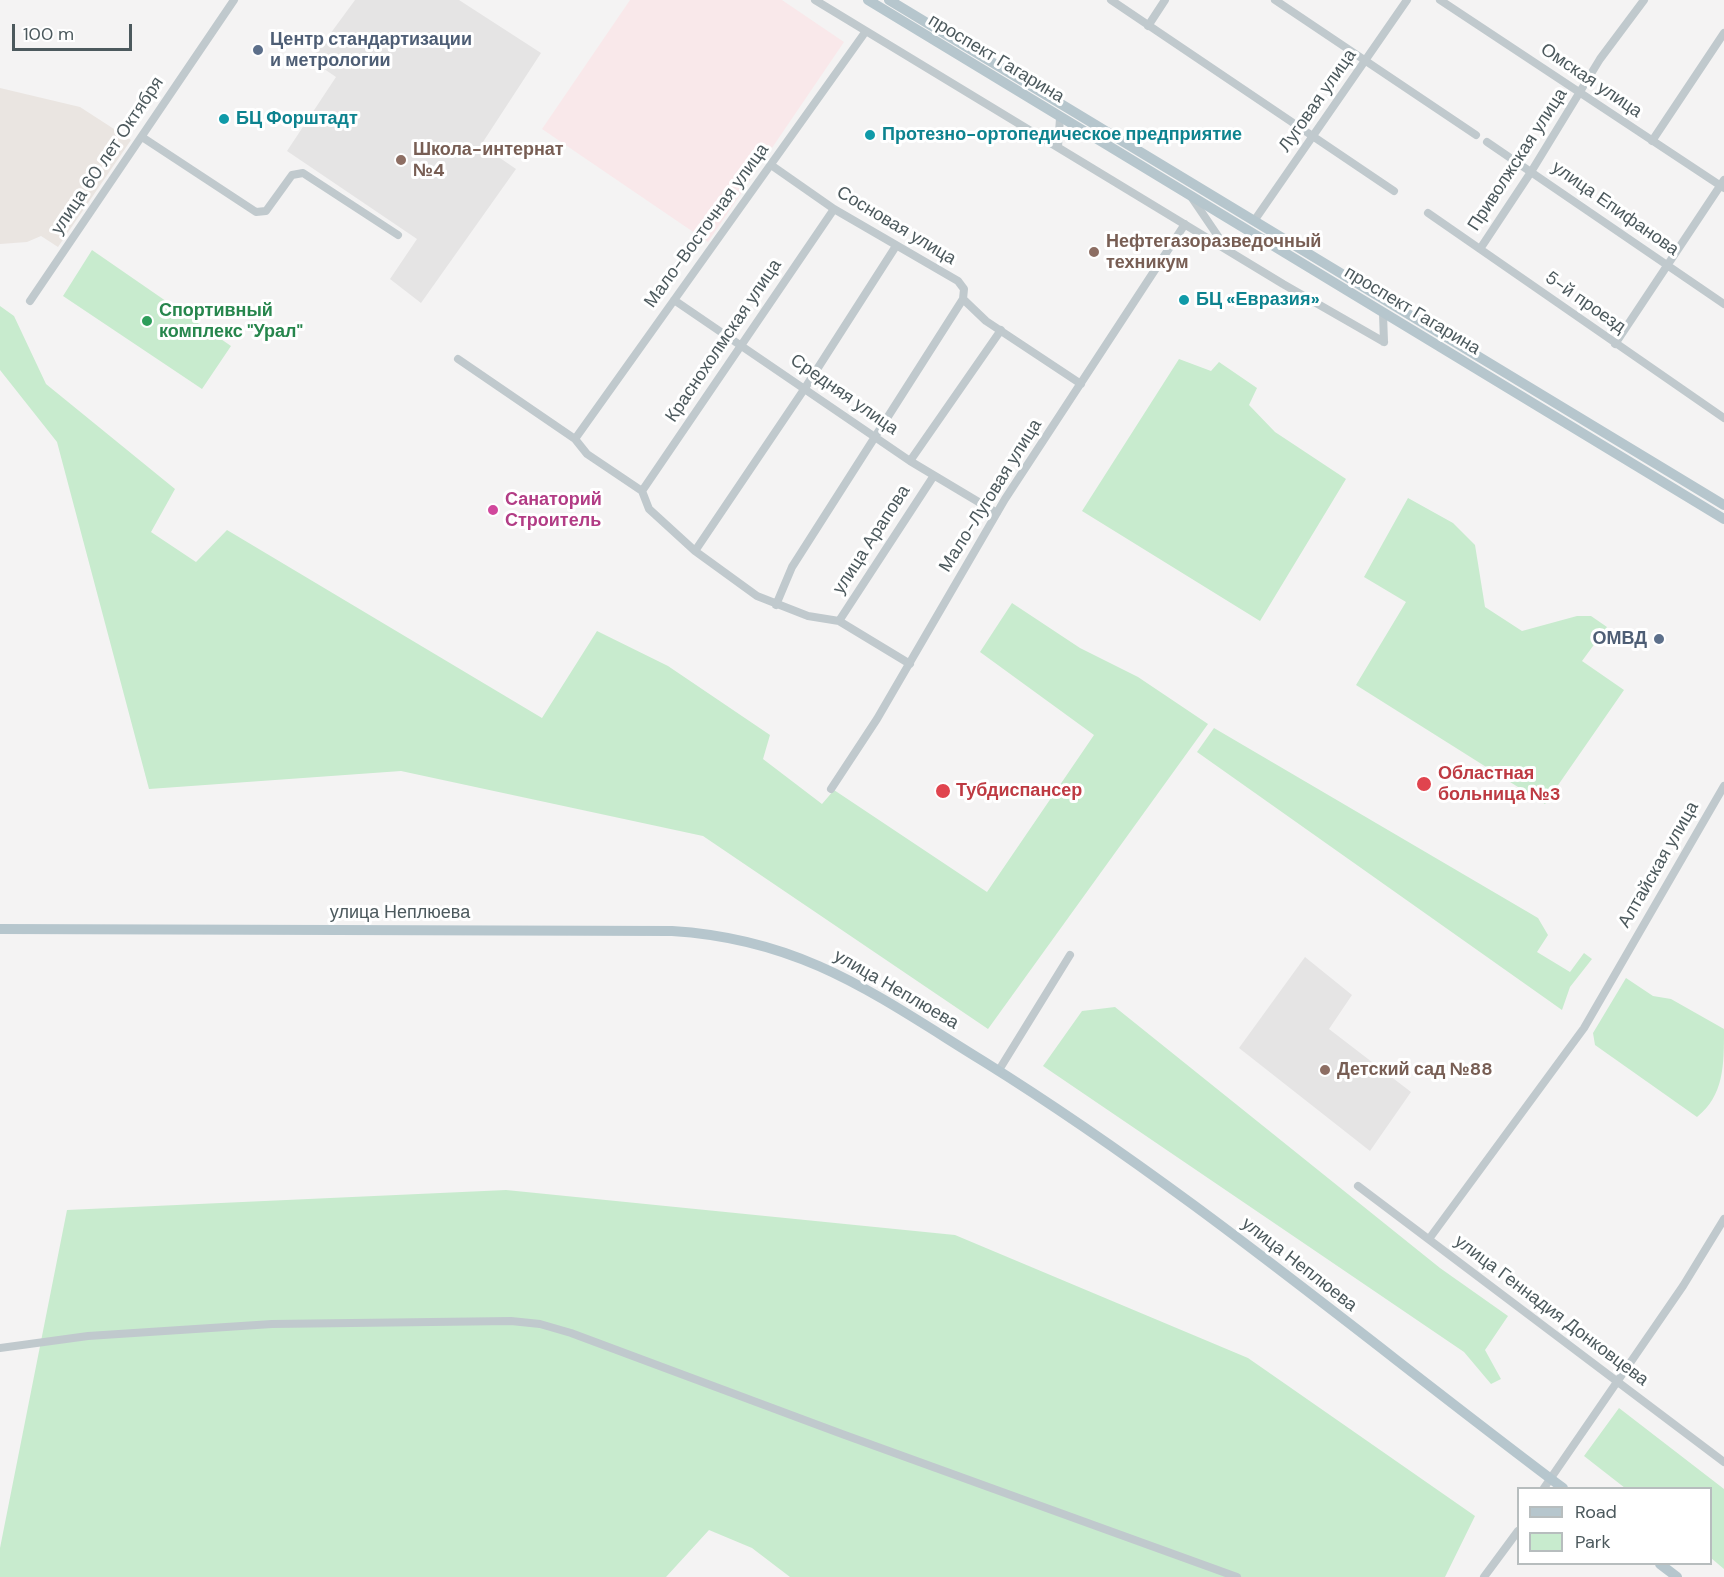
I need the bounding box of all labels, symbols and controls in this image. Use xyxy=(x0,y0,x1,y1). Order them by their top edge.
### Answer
street label: проспект Гагарина xyxy=(924,10,1068,108)
scale bar xyxy=(15,12,135,50)
text: 100 m xyxy=(23,22,74,46)
place label: Центр стандартизации и метрологии xyxy=(270,29,472,72)
street label: Омская улица xyxy=(1536,39,1646,123)
marker: Центр стандартизации и метрологии xyxy=(251,43,265,57)
street label: Луговая улица xyxy=(1275,45,1361,157)
street label: улица 60 лет Октября xyxy=(47,73,169,239)
street label: Приволжская улица xyxy=(1464,85,1572,235)
place label: БЦ Форштадт xyxy=(236,108,358,130)
marker: БЦ Форштадт xyxy=(217,112,231,126)
place label: Протезно-ортопедическое предприятие xyxy=(882,124,1242,146)
marker: Протезно-ортопедическое предприятие xyxy=(863,128,877,142)
place label: Школа-интернат №4 xyxy=(413,139,564,182)
street label: Мало-Восточная улица xyxy=(640,140,774,312)
marker: Школа-интернат №4 xyxy=(394,153,408,167)
street label: улица Епифанова xyxy=(1547,157,1683,261)
street label: Сосновая улица xyxy=(832,182,960,270)
place label: Нефтегазоразведочный техникум xyxy=(1106,231,1321,274)
marker: Нефтегазоразведочный техникум xyxy=(1087,245,1101,259)
street label: Краснохолмская улица xyxy=(661,255,787,427)
street label: проспект Гагарина xyxy=(1340,262,1484,360)
street label: 5-й проезд xyxy=(1541,267,1629,339)
place label: БЦ «Евразия» xyxy=(1196,289,1320,311)
marker: БЦ «Евразия» xyxy=(1177,293,1191,307)
place label: Спортивный комплекс "Урал" xyxy=(159,300,303,342)
marker: Спортивный комплекс "Урал" xyxy=(140,314,154,328)
street label: Средняя улица xyxy=(786,350,902,440)
street label: Мало-Луговая улица xyxy=(935,416,1047,576)
street label: улица Арапова xyxy=(829,482,915,598)
place label: Санаторий Строитель xyxy=(505,489,602,532)
marker: Санаторий Строитель xyxy=(486,503,500,517)
place label: ОМВД xyxy=(1592,628,1647,650)
marker: ОМВД xyxy=(1652,632,1666,646)
place label: Областная больница №3 xyxy=(1438,763,1561,806)
marker: Областная больница №3 xyxy=(1415,775,1433,793)
place label: Тубдиспансер xyxy=(956,780,1082,802)
marker: Тубдиспансер xyxy=(934,782,952,800)
street label: Алтайская улица xyxy=(1614,798,1704,932)
street label: улица Неплюева xyxy=(330,902,470,924)
street label: улица Неплюева xyxy=(830,946,962,1034)
place label: Детский сад №88 xyxy=(1337,1059,1493,1081)
marker: Детский сад №88 xyxy=(1318,1063,1332,1077)
street label: улица Неплюева xyxy=(1237,1213,1361,1317)
street label: улица Геннадия Донковцева xyxy=(1450,1231,1652,1391)
legend xyxy=(1517,1487,1712,1565)
text: Road xyxy=(1575,1500,1617,1524)
text: Park xyxy=(1575,1530,1611,1554)

